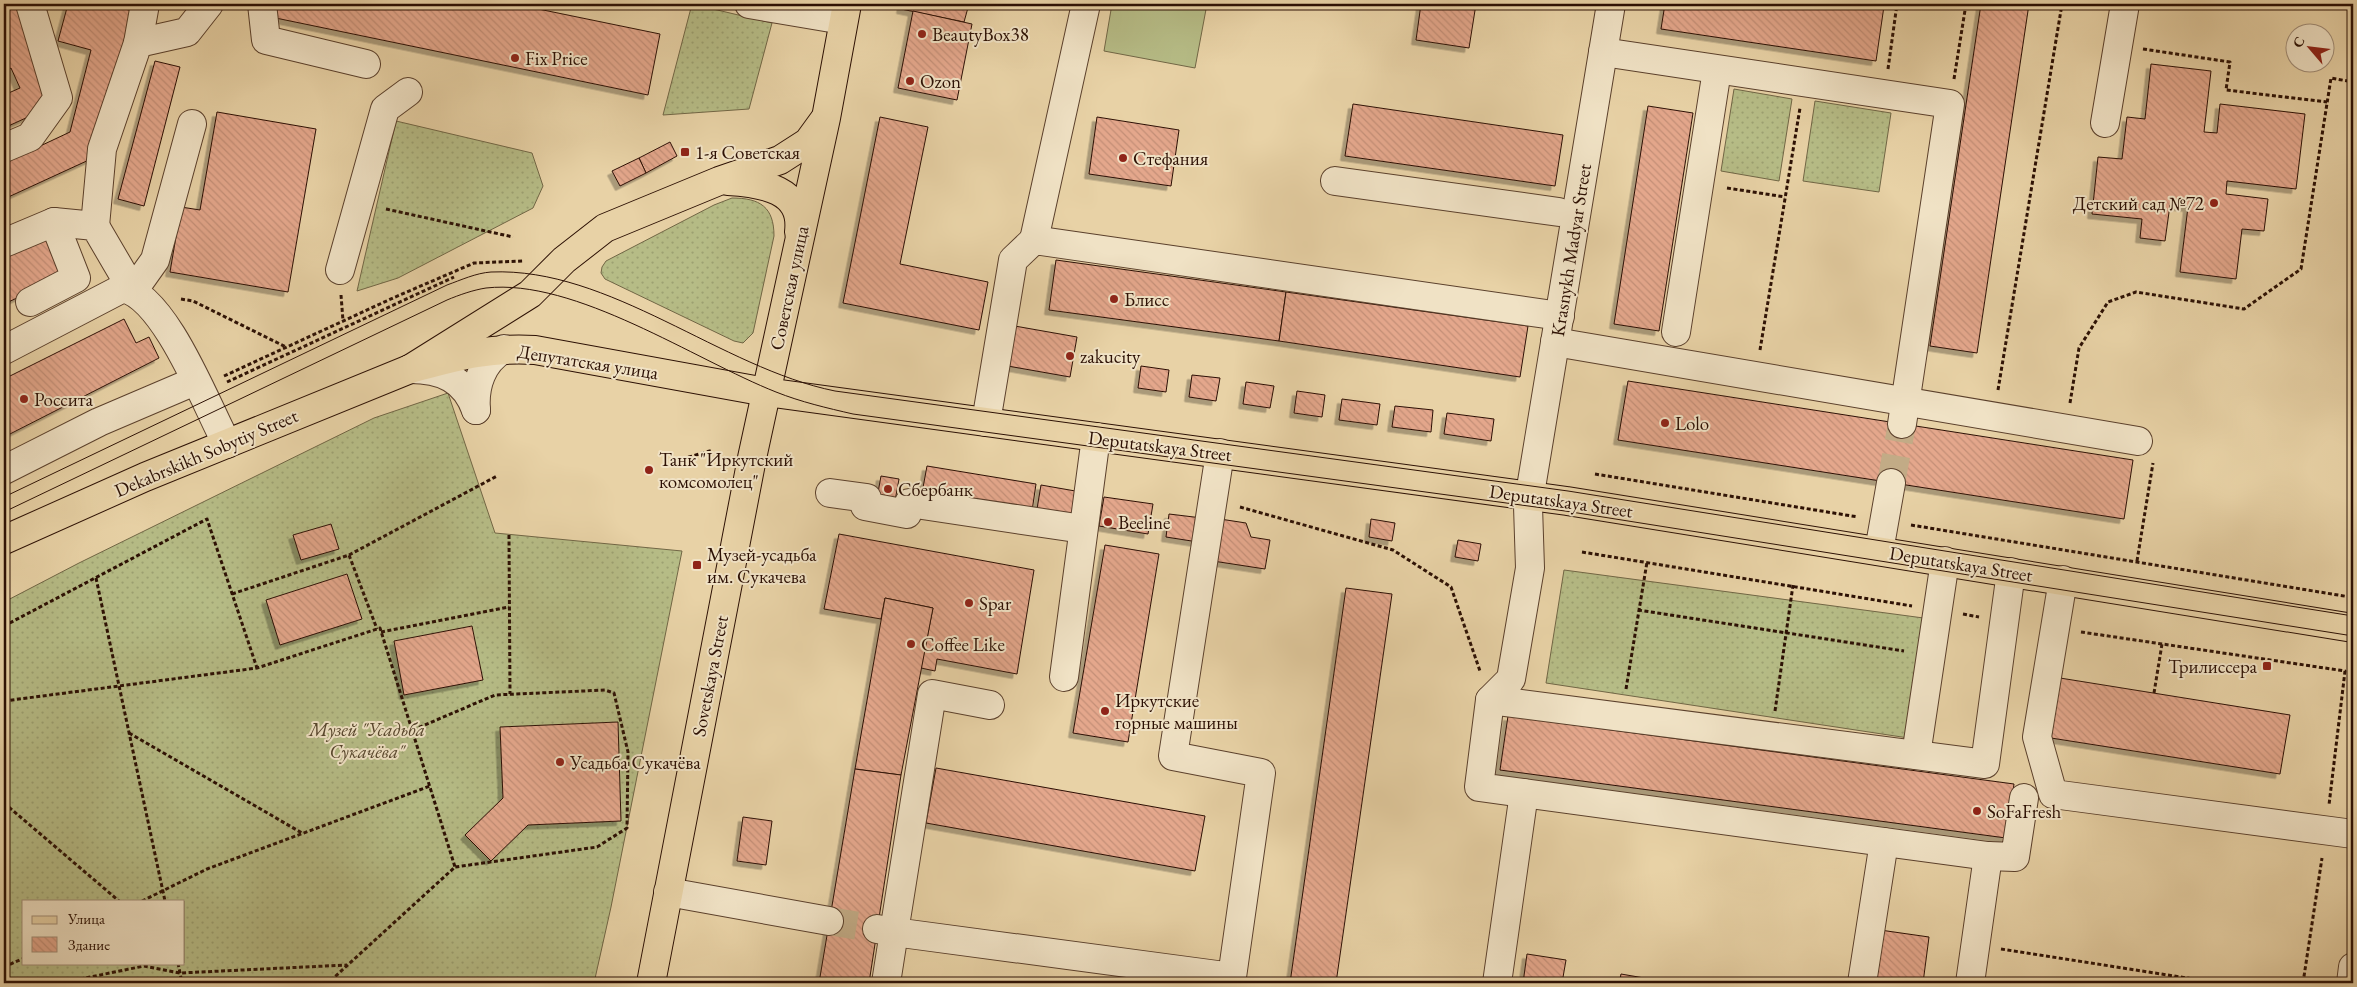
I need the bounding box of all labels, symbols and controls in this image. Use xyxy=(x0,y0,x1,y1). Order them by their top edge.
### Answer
place label: BeautyBox38 xyxy=(932,22,1029,47)
north arrow xyxy=(2284,22,2334,72)
marker: BeautyBox38 xyxy=(916,28,928,40)
text: С xyxy=(2288,33,2309,51)
place label: Fix Price xyxy=(525,46,588,71)
marker: Fix Price xyxy=(509,52,521,64)
place label: Ozon xyxy=(920,69,961,94)
marker: Ozon xyxy=(904,75,916,87)
place label: 1-я Советская xyxy=(695,140,801,165)
marker: 1-я Советская xyxy=(679,146,691,158)
place label: Стефания xyxy=(1133,146,1209,171)
marker: Стефания xyxy=(1117,152,1129,164)
street label: Krasnykh Madyar Street xyxy=(1545,162,1597,338)
place label: Детский сад №72 xyxy=(2073,191,2204,216)
marker: Детский сад №72 xyxy=(2208,197,2220,209)
street label: Советская улица xyxy=(764,223,814,353)
place label: Блисс xyxy=(1124,287,1170,312)
marker: Блисс xyxy=(1108,293,1120,305)
street label: Депутатская улица xyxy=(516,339,661,386)
place label: zakucity xyxy=(1080,344,1141,369)
marker: zakucity xyxy=(1064,350,1076,362)
place label: Россита xyxy=(34,387,94,412)
marker: Россита xyxy=(18,393,30,405)
street label: Dekabrskikh Sobytiy Street xyxy=(110,403,302,503)
place label: Lolo xyxy=(1675,411,1709,436)
marker: Lolo xyxy=(1659,417,1671,429)
street label: Deputatskaya Street xyxy=(1087,425,1233,467)
place label: Танк "Иркутский комсомолец" xyxy=(659,447,793,494)
marker: Танк "Иркутский комсомолец" xyxy=(643,464,655,476)
place label: Сбербанк xyxy=(898,477,973,502)
street label: Deputatskaya Street xyxy=(1488,479,1634,523)
marker: Сбербанк xyxy=(882,483,894,495)
place label: Beeline xyxy=(1118,510,1170,535)
marker: Beeline xyxy=(1102,516,1114,528)
street label: Deputatskaya Street xyxy=(1888,540,2034,588)
place label: Музей-усадьба им. Сукачева xyxy=(707,542,817,589)
marker: Музей-усадьба им. Сукачева xyxy=(691,559,703,571)
place label: Spar xyxy=(979,591,1012,616)
marker: Spar xyxy=(963,597,975,609)
street label: Sovetskaya Street xyxy=(686,613,734,739)
place label: Coffee Like xyxy=(921,632,1005,657)
marker: Coffee Like xyxy=(905,638,917,650)
place label: Трилиссера xyxy=(2168,654,2257,679)
marker: Трилиссера xyxy=(2261,660,2273,672)
place label: Иркутские горные машины xyxy=(1115,688,1238,735)
marker: Иркутские горные машины xyxy=(1099,705,1111,717)
park label: Музей "Усадьба Сукачёва" xyxy=(308,717,425,764)
place label: Усадьба Сукачёва xyxy=(569,750,701,775)
marker: Усадьба Сукачёва xyxy=(554,756,566,768)
place label: SoFaFresh xyxy=(1987,799,2062,824)
marker: SoFaFresh xyxy=(1971,805,1983,817)
legend xyxy=(22,900,185,964)
text: Улица xyxy=(67,909,105,928)
text: Здание xyxy=(68,935,110,954)

